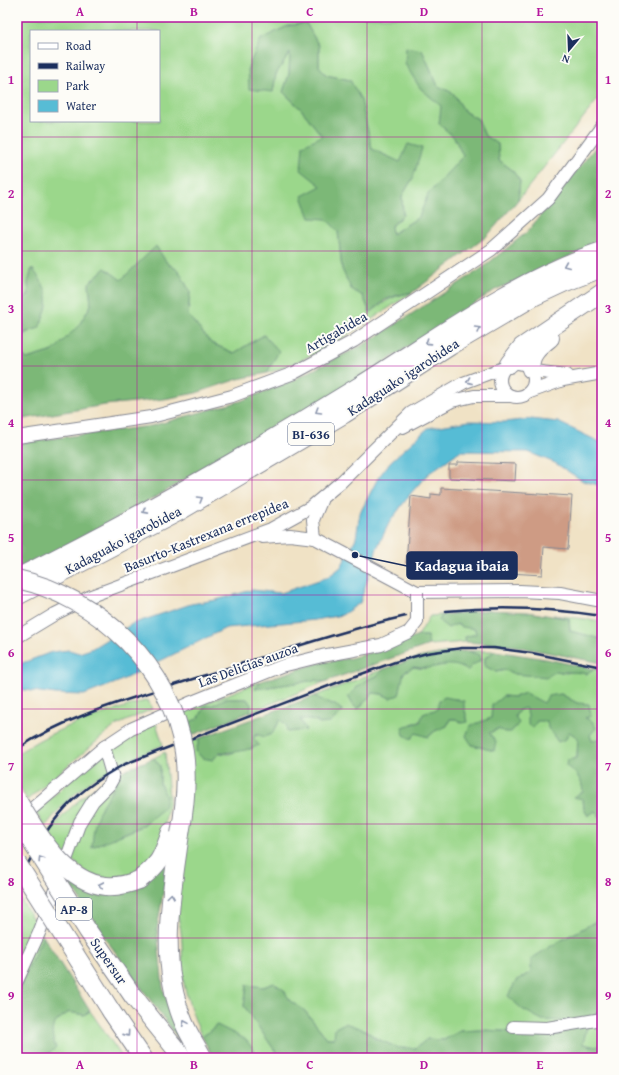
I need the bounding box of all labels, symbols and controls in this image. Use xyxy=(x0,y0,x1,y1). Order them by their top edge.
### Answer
text: A xyxy=(76,2,85,21)
text: B xyxy=(190,2,198,21)
text: C xyxy=(306,2,314,21)
text: D xyxy=(420,2,428,21)
text: E xyxy=(537,2,544,21)
legend xyxy=(30,30,160,122)
north arrow xyxy=(549,30,589,70)
text: Road xyxy=(66,37,92,54)
text: N xyxy=(559,50,572,68)
text: Railway xyxy=(66,57,105,74)
text: 1 xyxy=(8,70,14,89)
text: 1 xyxy=(605,70,611,89)
text: Park xyxy=(66,77,90,94)
text: Water xyxy=(66,97,96,114)
text: 2 xyxy=(8,184,15,203)
text: 2 xyxy=(605,184,612,203)
one-way arrow xyxy=(562,261,569,269)
text: 3 xyxy=(8,299,14,318)
text: 3 xyxy=(605,299,611,318)
street label: Artigabidea xyxy=(301,306,371,358)
one-way arrow xyxy=(474,327,481,334)
street label: Kadaguako igarobidea xyxy=(343,333,463,421)
one-way arrow xyxy=(425,337,432,345)
one-way arrow xyxy=(466,376,473,384)
one-way arrow xyxy=(315,407,322,414)
text: 4 xyxy=(8,413,15,432)
text: 4 xyxy=(605,413,612,432)
road number: BI-636 xyxy=(288,423,334,445)
street label: Basurto-Kastrexana errepidea xyxy=(121,493,291,577)
one-way arrow xyxy=(196,496,203,503)
street label: Kadaguako igarobidea xyxy=(61,501,185,579)
one-way arrow xyxy=(142,507,149,514)
text: 5 xyxy=(8,528,15,547)
text: 5 xyxy=(605,528,612,547)
callout: Kadagua ibaia xyxy=(407,552,517,579)
text: Kadagua ibaia xyxy=(415,555,509,576)
street label: Las Delicias auzoa xyxy=(195,638,301,692)
text: 6 xyxy=(8,643,15,662)
text: 6 xyxy=(605,643,612,662)
text: 7 xyxy=(8,757,15,776)
text: 7 xyxy=(605,757,612,776)
one-way arrow xyxy=(39,856,46,863)
text: 8 xyxy=(8,872,15,891)
text: 8 xyxy=(605,872,612,891)
one-way arrow xyxy=(98,881,104,890)
one-way arrow xyxy=(166,893,175,899)
road number: AP-8 xyxy=(56,898,92,920)
street label: Supersur xyxy=(86,933,133,989)
text: 9 xyxy=(8,986,15,1005)
text: 9 xyxy=(605,986,612,1005)
one-way arrow xyxy=(182,1020,190,1028)
one-way arrow xyxy=(122,1030,129,1037)
text: A xyxy=(76,1055,85,1074)
text: B xyxy=(190,1055,198,1074)
text: C xyxy=(306,1055,314,1074)
text: D xyxy=(420,1055,428,1074)
text: E xyxy=(537,1055,544,1074)

